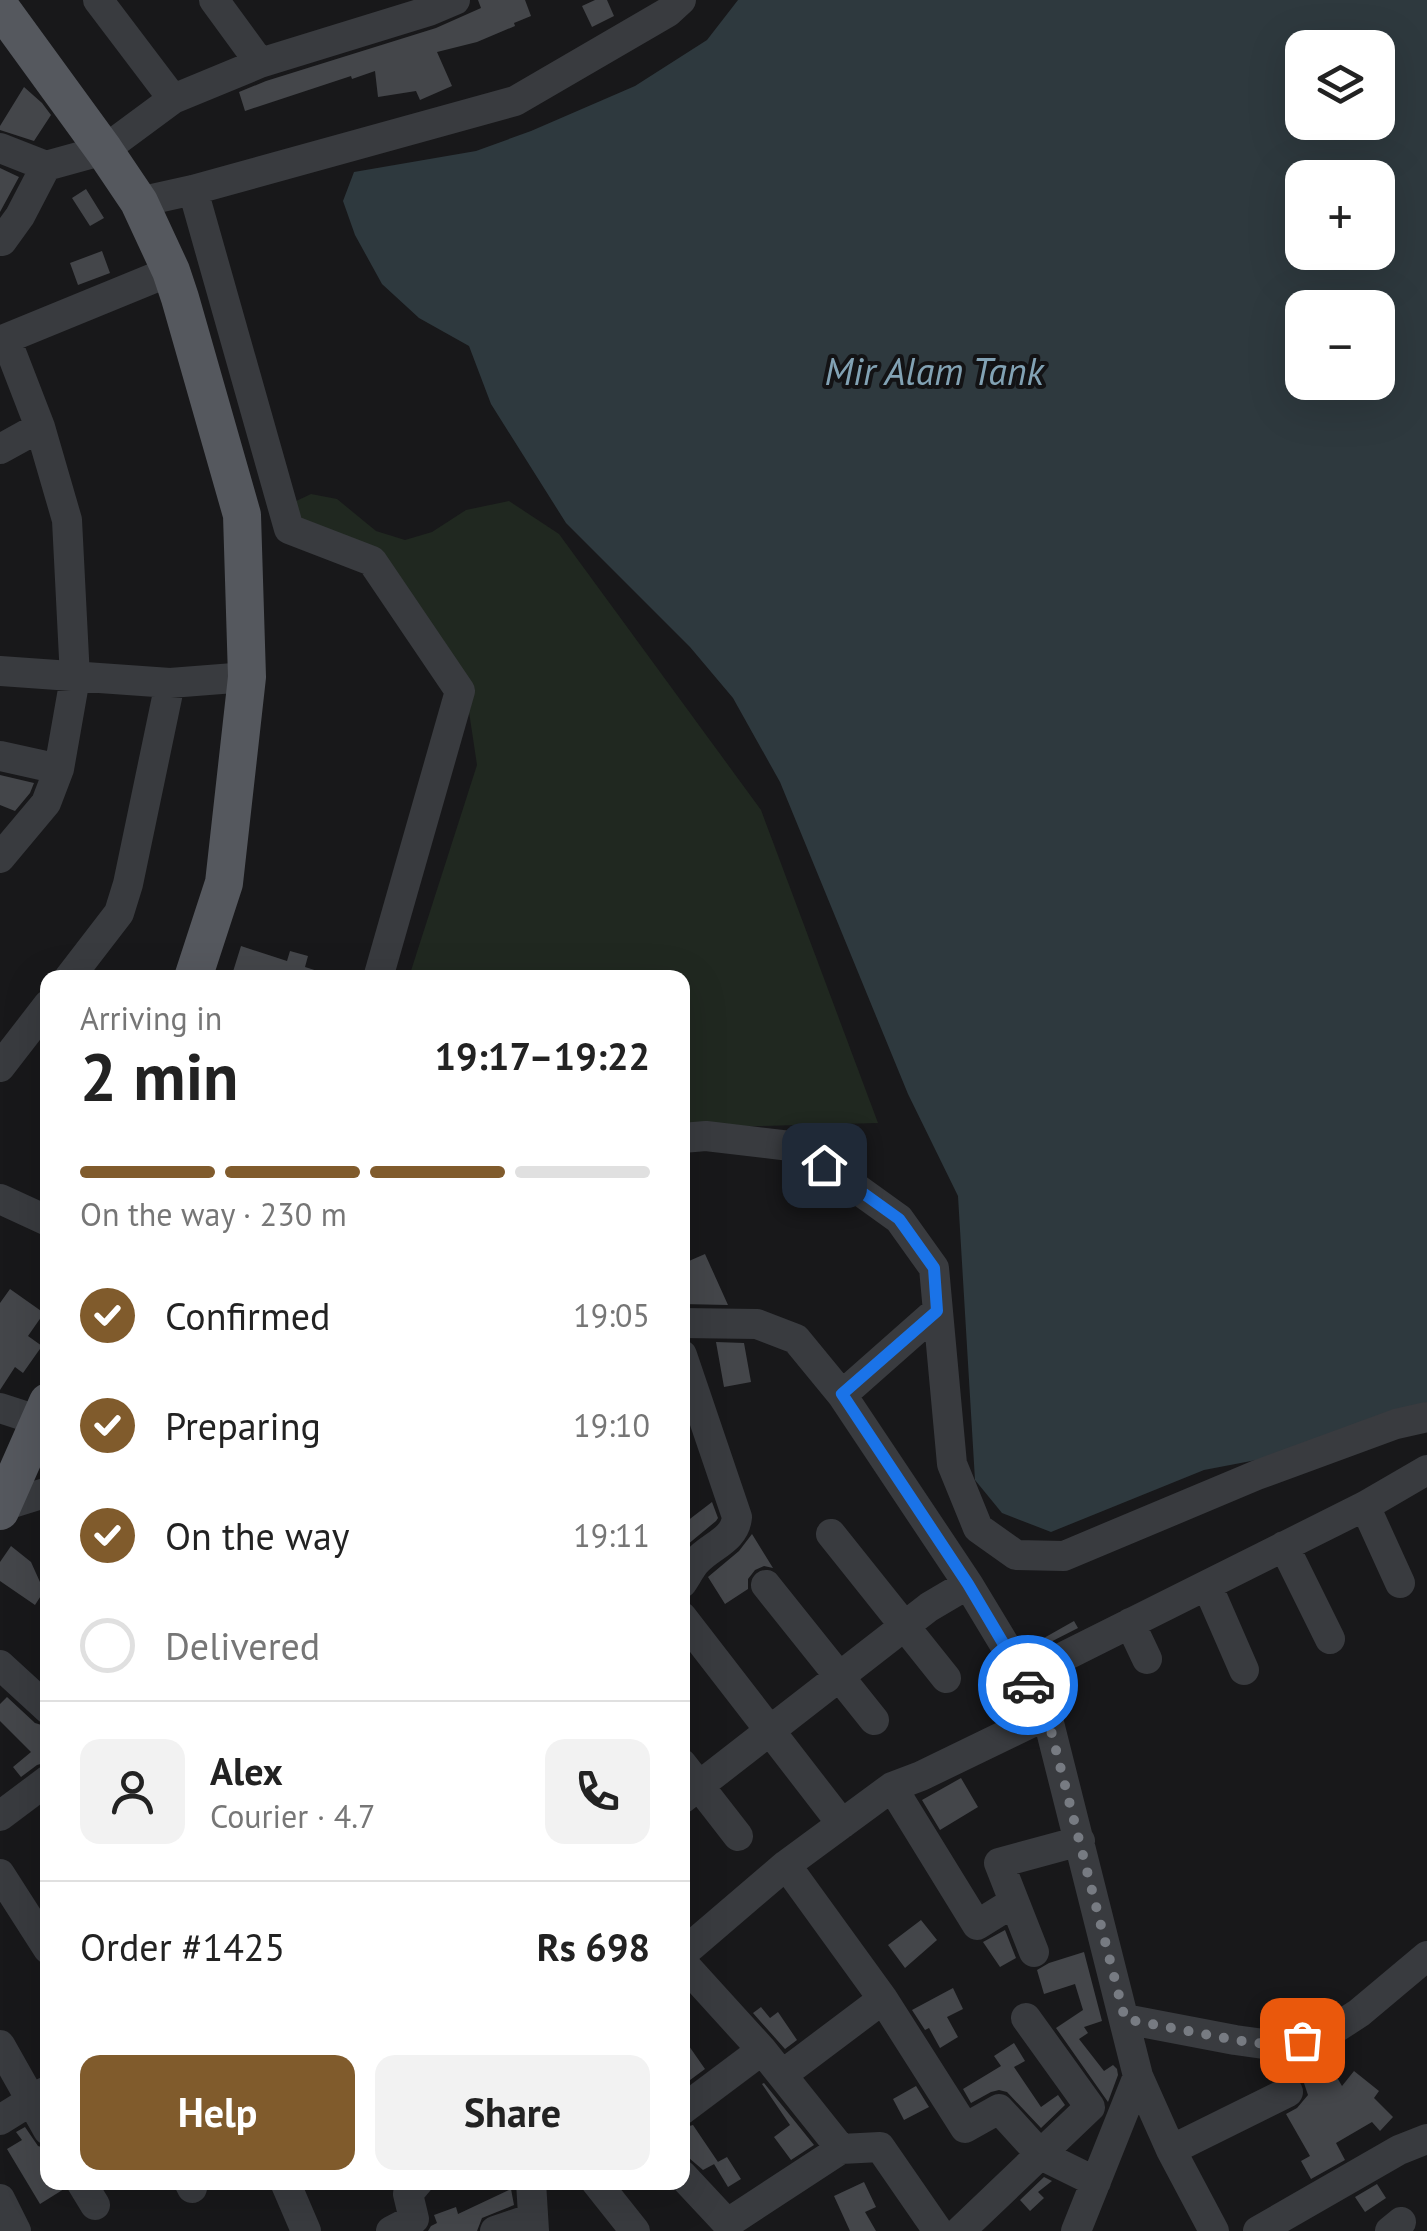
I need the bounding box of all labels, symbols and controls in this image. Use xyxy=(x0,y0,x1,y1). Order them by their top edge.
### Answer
map controls xyxy=(1285,30,1395,400)
button: layers xyxy=(1285,30,1395,140)
button: + xyxy=(1285,160,1395,270)
button: − xyxy=(1285,290,1395,400)
water label: Mir Alam Tank xyxy=(824,346,1046,395)
text: Arriving in xyxy=(80,997,222,1039)
text: 19:17–19:22 xyxy=(435,1031,650,1080)
text: 2 min xyxy=(80,1034,239,1118)
pin xyxy=(782,1123,867,1208)
icon: home xyxy=(797,1138,852,1193)
text: On the way · 230 m xyxy=(80,1193,347,1235)
icon: check xyxy=(80,1288,135,1343)
text: Confirmed xyxy=(165,1291,331,1340)
text: 19:05 xyxy=(573,1294,650,1336)
icon: check xyxy=(80,1398,135,1453)
text: Preparing xyxy=(165,1401,321,1450)
text: 19:10 xyxy=(573,1404,650,1446)
icon: check xyxy=(80,1508,135,1563)
text: On the way xyxy=(165,1511,350,1560)
text: 19:11 xyxy=(573,1514,650,1556)
text: Delivered xyxy=(165,1621,320,1670)
courier xyxy=(978,1635,1078,1735)
icon: car xyxy=(1001,1658,1056,1713)
button: person xyxy=(80,1739,185,1844)
button: phone xyxy=(545,1739,650,1844)
text: Alex xyxy=(210,1746,283,1795)
text: Courier · 4.7 xyxy=(210,1795,376,1837)
text: Order #1425 xyxy=(80,1922,285,1971)
text: Rs 698 xyxy=(537,1922,650,1971)
pin xyxy=(1260,1998,1345,2083)
icon: bag xyxy=(1275,2013,1330,2068)
button: Help xyxy=(80,2055,355,2170)
button: Share xyxy=(375,2055,650,2170)

